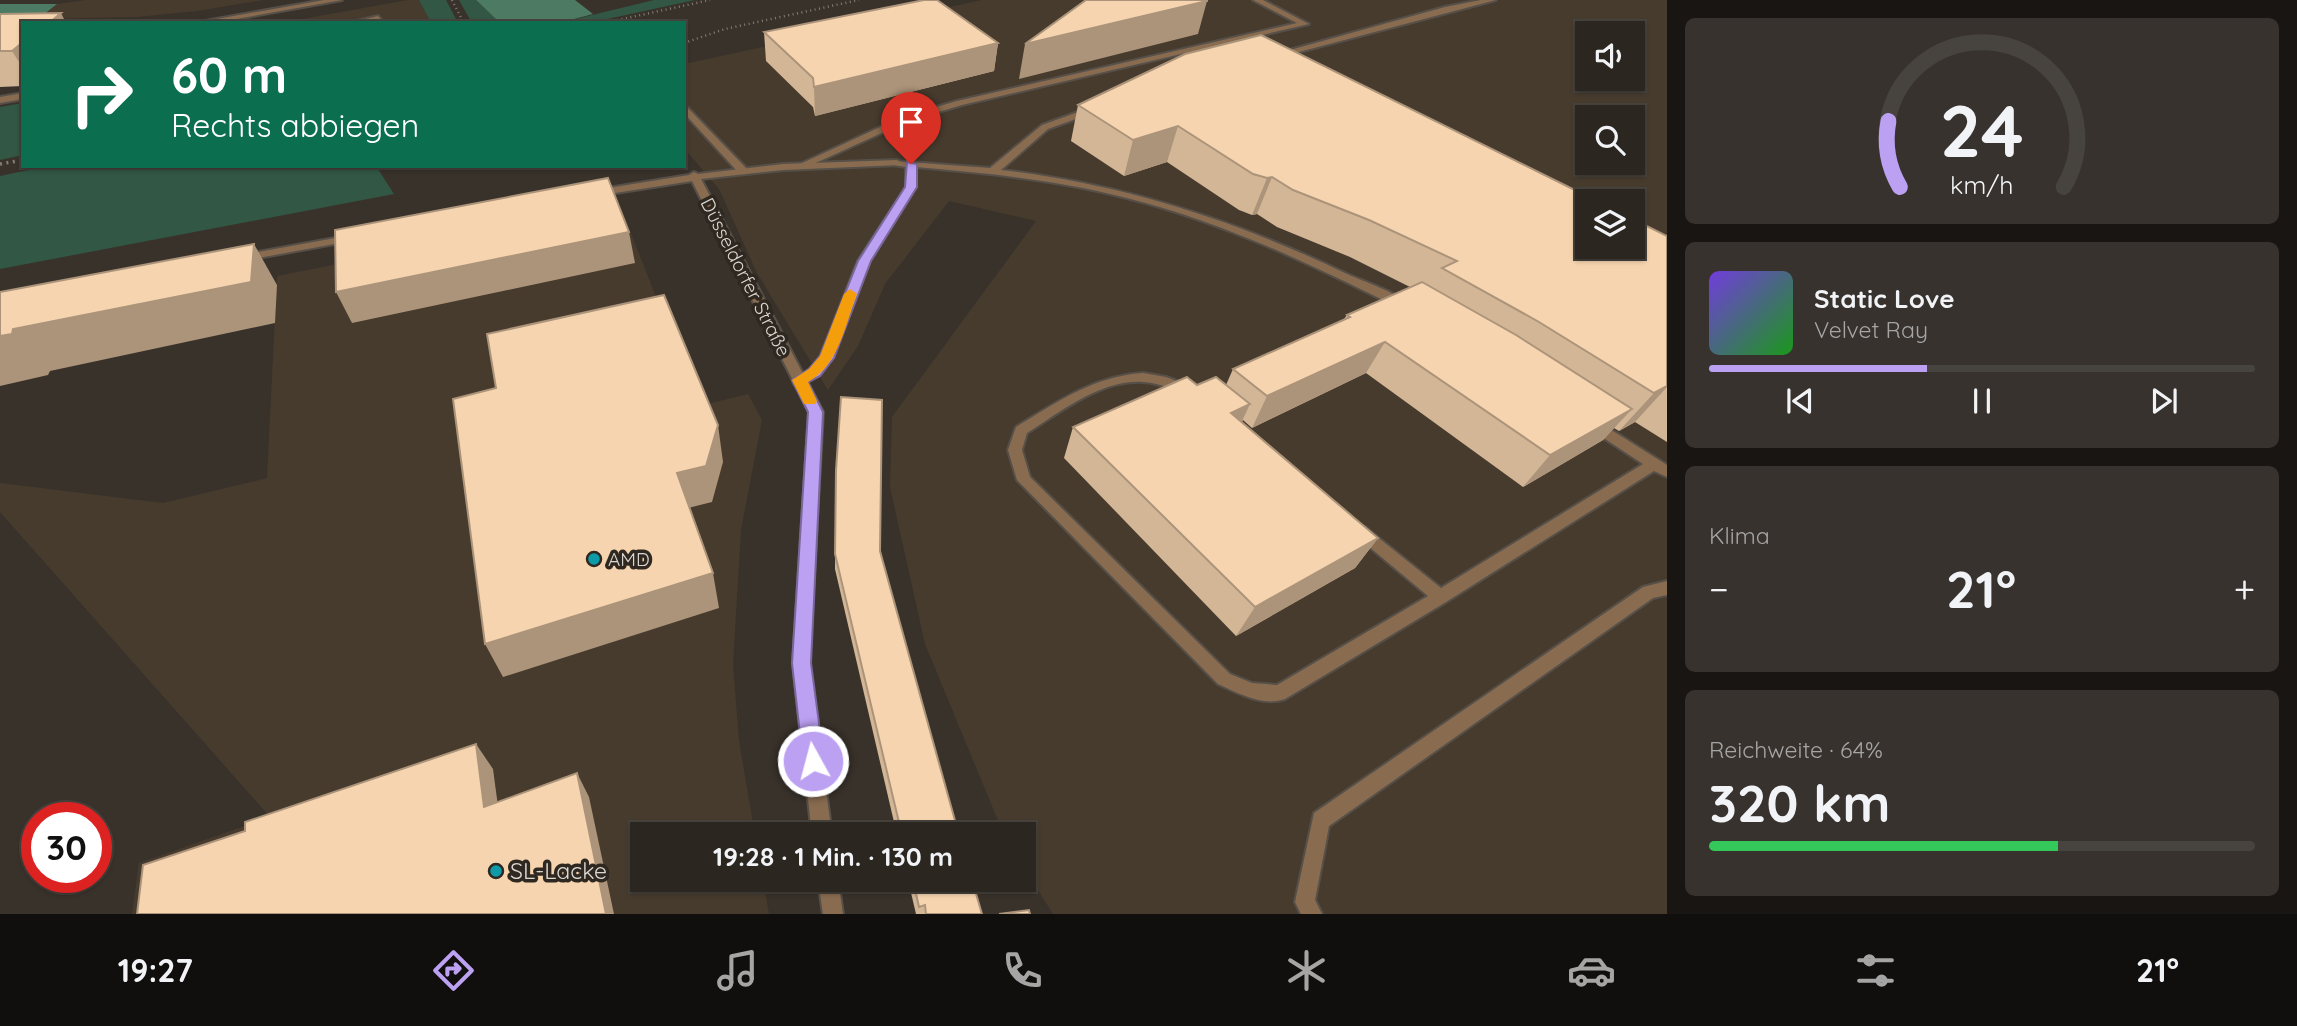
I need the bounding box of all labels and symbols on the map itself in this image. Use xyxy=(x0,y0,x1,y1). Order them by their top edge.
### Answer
pin xyxy=(881,92,941,164)
street label: Düsseldorfer Straße xyxy=(696,194,796,360)
place label: AMD xyxy=(608,547,650,571)
marker: AMD xyxy=(586,551,602,567)
position arrow xyxy=(776,724,850,798)
speed limit sign: 30 xyxy=(21,802,112,893)
place label: SL-Lacke xyxy=(510,856,607,885)
marker: SL-Lacke xyxy=(488,863,504,879)

